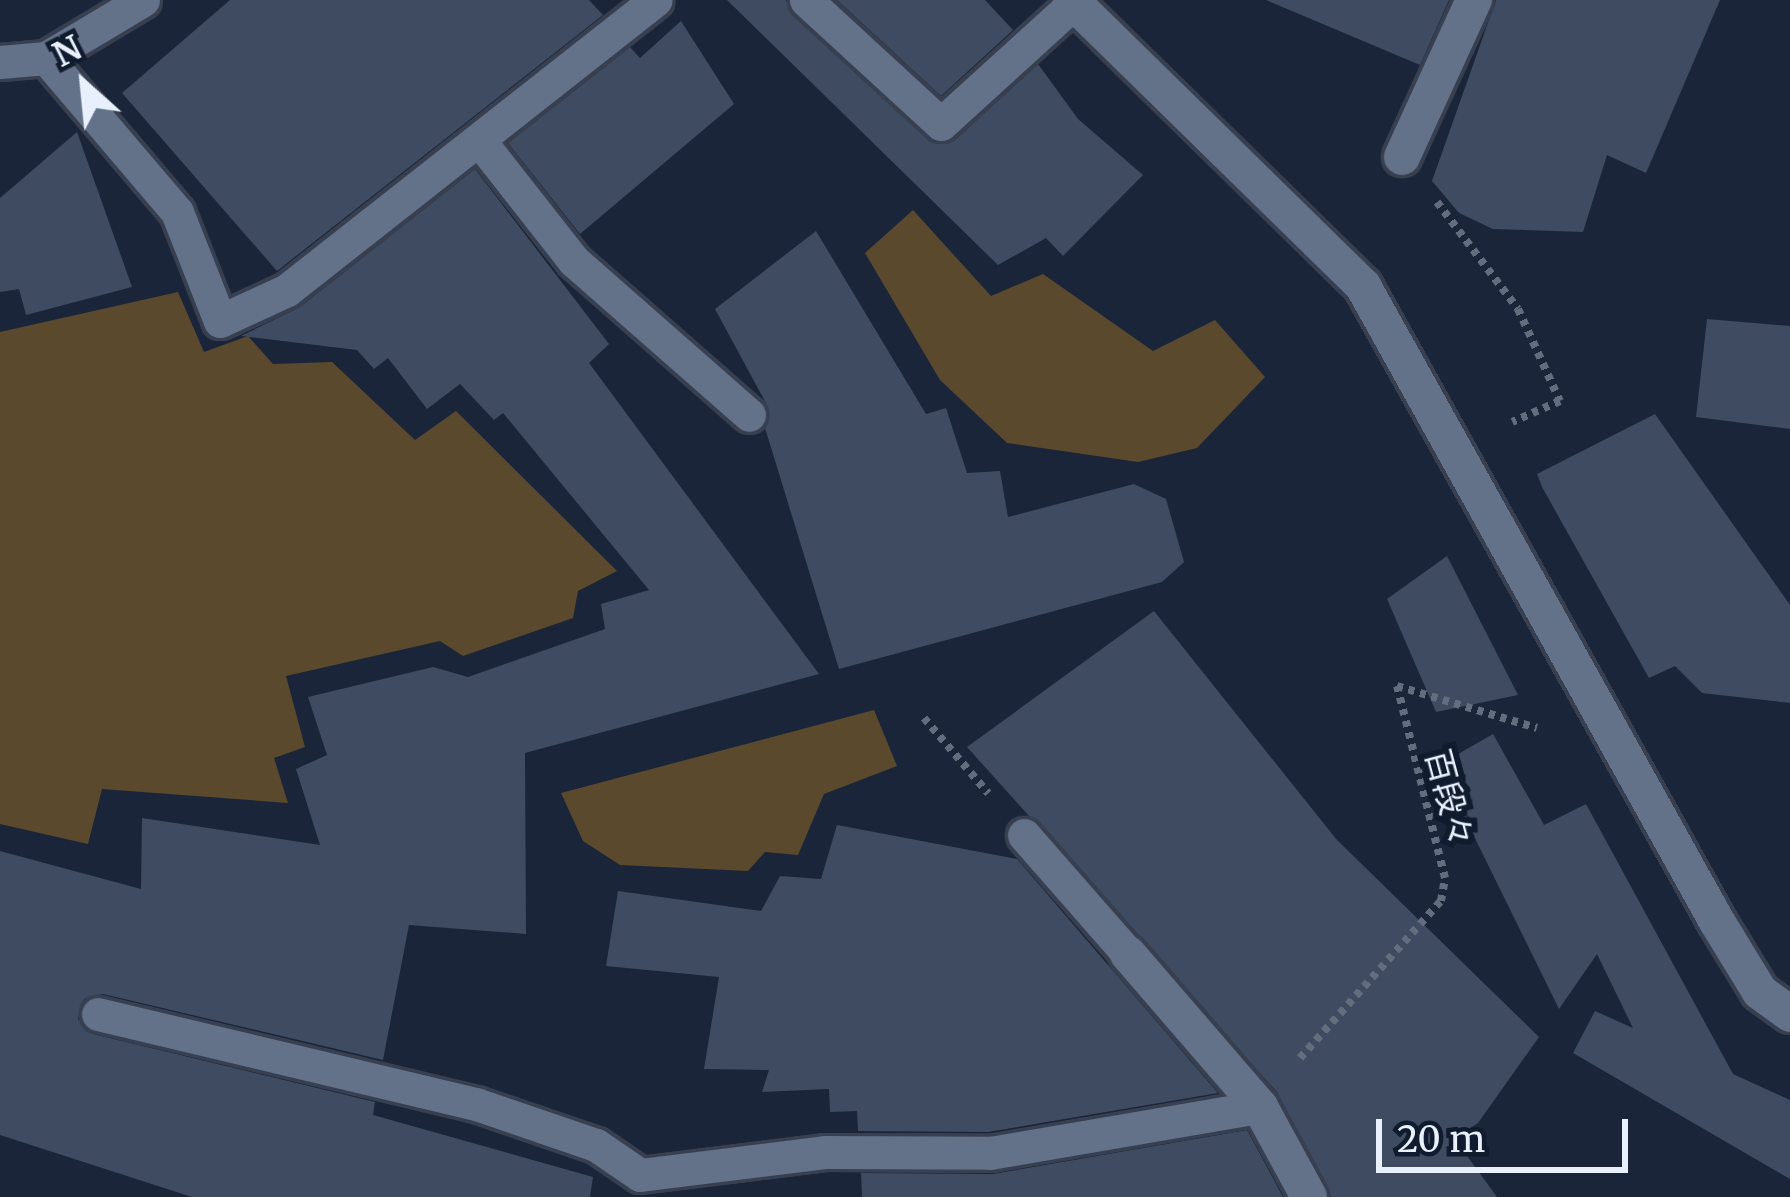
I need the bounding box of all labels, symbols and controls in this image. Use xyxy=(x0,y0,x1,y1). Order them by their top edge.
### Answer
north arrow xyxy=(24,24,144,144)
text: N xyxy=(46,27,88,76)
street label: 百段々 xyxy=(1417,745,1481,851)
scale bar xyxy=(1382,1095,1634,1169)
text: 20 m xyxy=(1397,1117,1485,1162)

